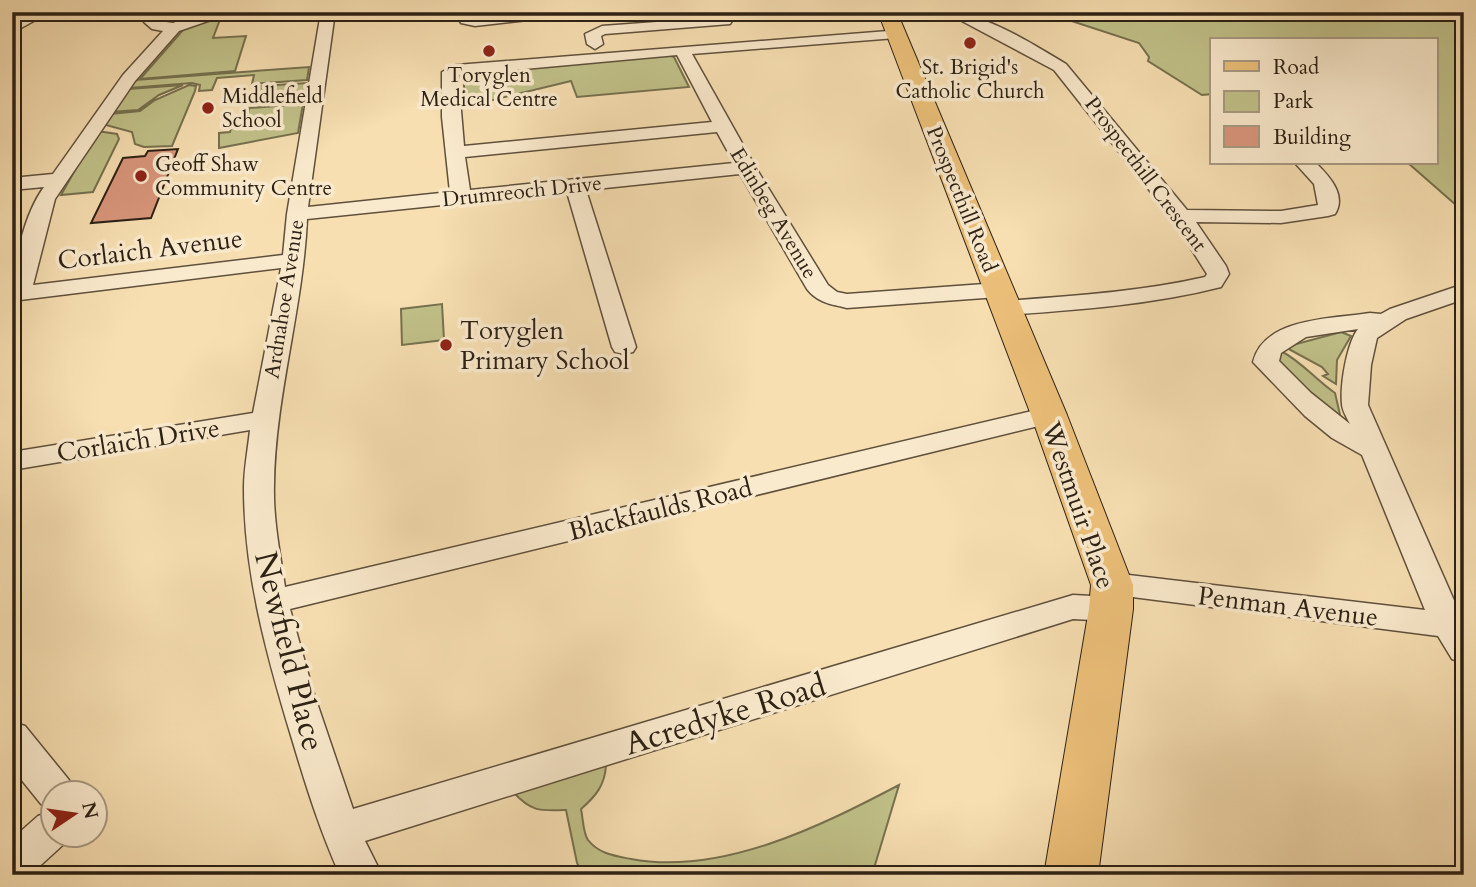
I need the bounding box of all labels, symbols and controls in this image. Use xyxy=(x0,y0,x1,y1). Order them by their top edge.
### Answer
marker: St. Brigid's Catholic Church xyxy=(962,35,978,51)
legend xyxy=(1210,38,1438,164)
marker: Toryglen Medical Centre xyxy=(481,43,497,59)
place label: St. Brigid's Catholic Church xyxy=(896,53,1045,106)
text: Road xyxy=(1273,53,1319,82)
place label: Toryglen Medical Centre xyxy=(420,61,558,114)
place label: Middlefield School xyxy=(222,82,323,135)
text: Park xyxy=(1273,87,1314,116)
street label: Prospecthill Crescent xyxy=(1078,91,1214,258)
marker: Middlefield School xyxy=(200,100,216,116)
street label: Prospecthill Road xyxy=(919,122,1004,277)
text: Building xyxy=(1273,123,1351,152)
street label: Edinbeg Avenue xyxy=(723,142,824,284)
place label: Geoff Shaw Community Centre xyxy=(155,150,332,203)
marker: Geoff Shaw Community Centre xyxy=(133,168,149,184)
street label: Drumreoch Drive xyxy=(441,169,603,214)
street label: Ardnahoe Avenue xyxy=(258,217,311,381)
street label: Corlaich Avenue xyxy=(56,221,245,278)
place label: Toryglen Primary School xyxy=(460,313,630,378)
marker: Toryglen Primary School xyxy=(438,337,454,353)
street label: Corlaich Drive xyxy=(54,410,222,471)
street label: Westmuir Place xyxy=(1033,416,1123,593)
street label: Blackfaulds Road xyxy=(565,470,756,549)
street label: Newfield Place xyxy=(243,547,335,755)
street label: Penman Avenue xyxy=(1196,578,1380,635)
street label: Acredyke Road xyxy=(619,663,831,766)
north arrow xyxy=(38,778,108,848)
text: N xyxy=(75,799,104,822)

